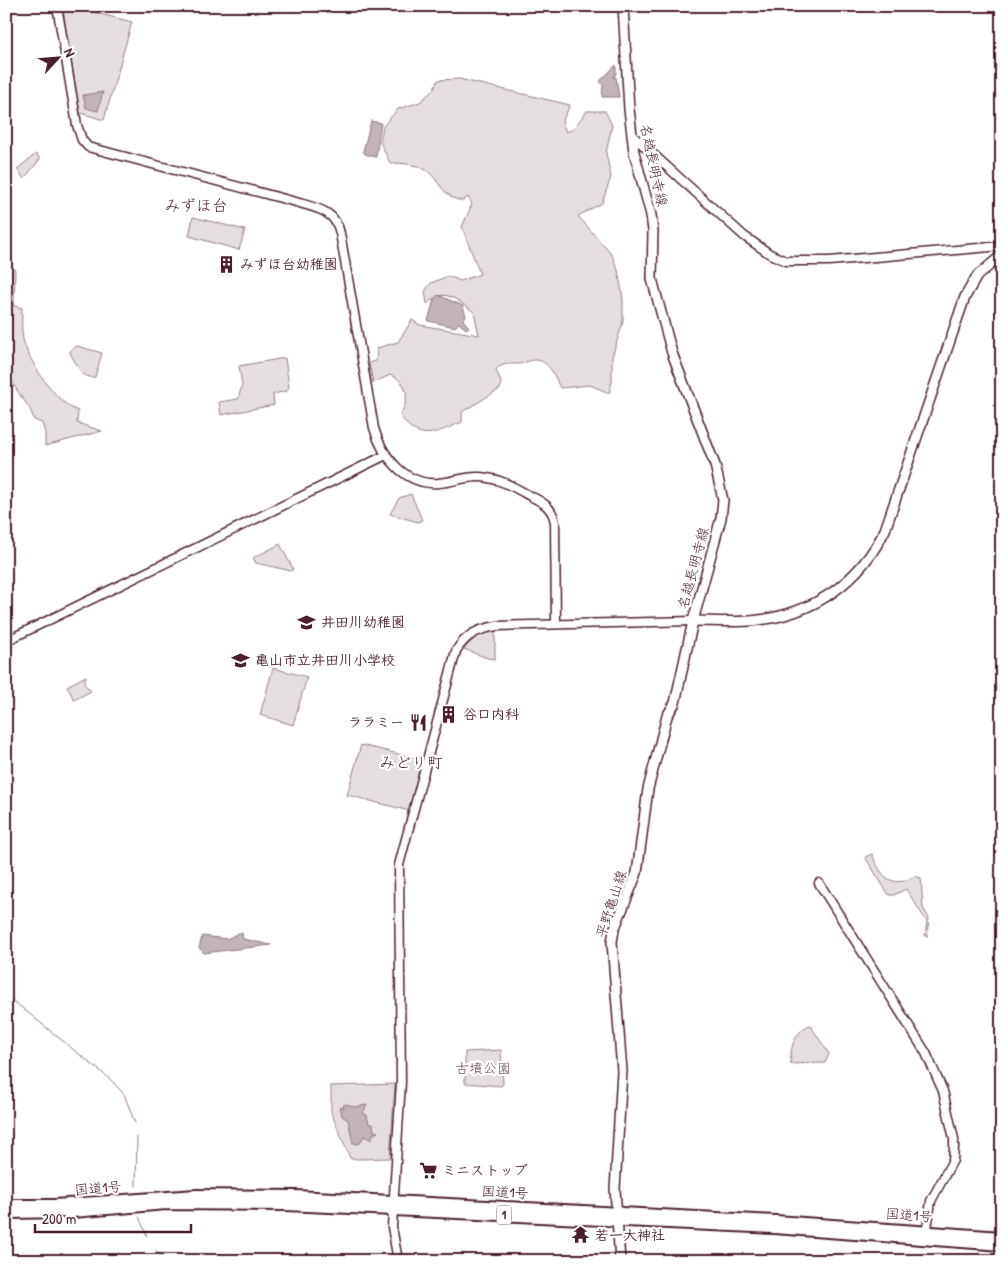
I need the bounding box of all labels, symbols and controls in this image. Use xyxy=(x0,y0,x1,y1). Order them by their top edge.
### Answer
north arrow xyxy=(32,32,82,82)
text: N xyxy=(60,45,81,60)
street label: 名越長明寺線 xyxy=(636,122,673,208)
district label: みずほ台 xyxy=(164,194,228,216)
building icon: みずほ台幼稚園 xyxy=(216,254,236,274)
place label: みずほ台幼稚園 xyxy=(240,254,338,273)
street label: 名越長明寺線 xyxy=(672,525,713,611)
school or university icon: 井田川幼稚園 xyxy=(297,612,317,632)
place label: 井田川幼稚園 xyxy=(321,612,405,631)
school or university icon: 亀山市立井田川小学校 xyxy=(231,650,251,670)
place label: 亀山市立井田川小学校 xyxy=(255,650,395,669)
building icon: 谷口内科 xyxy=(439,704,459,724)
place label: 谷口内科 xyxy=(463,704,520,723)
place label: ララミー xyxy=(348,712,404,731)
restaurant icon: ララミー xyxy=(408,712,428,732)
district label: みどり町 xyxy=(379,751,443,773)
street label: 平野亀山線 xyxy=(591,868,630,940)
park label: 古墳公園 xyxy=(455,1058,511,1077)
supermarket icon: ミニストップ xyxy=(418,1160,438,1180)
place label: ミニストップ xyxy=(442,1160,527,1179)
street label: 国道1号 xyxy=(74,1176,122,1199)
street label: 国道1号 xyxy=(481,1181,529,1202)
scale bar xyxy=(35,1202,191,1234)
street label: 国道1号 xyxy=(885,1203,933,1226)
road number: 1 xyxy=(496,1206,512,1224)
text: 200 m xyxy=(42,1208,76,1229)
temple icon: 若一大神社 xyxy=(571,1225,591,1245)
place label: 若一大神社 xyxy=(595,1225,665,1244)

